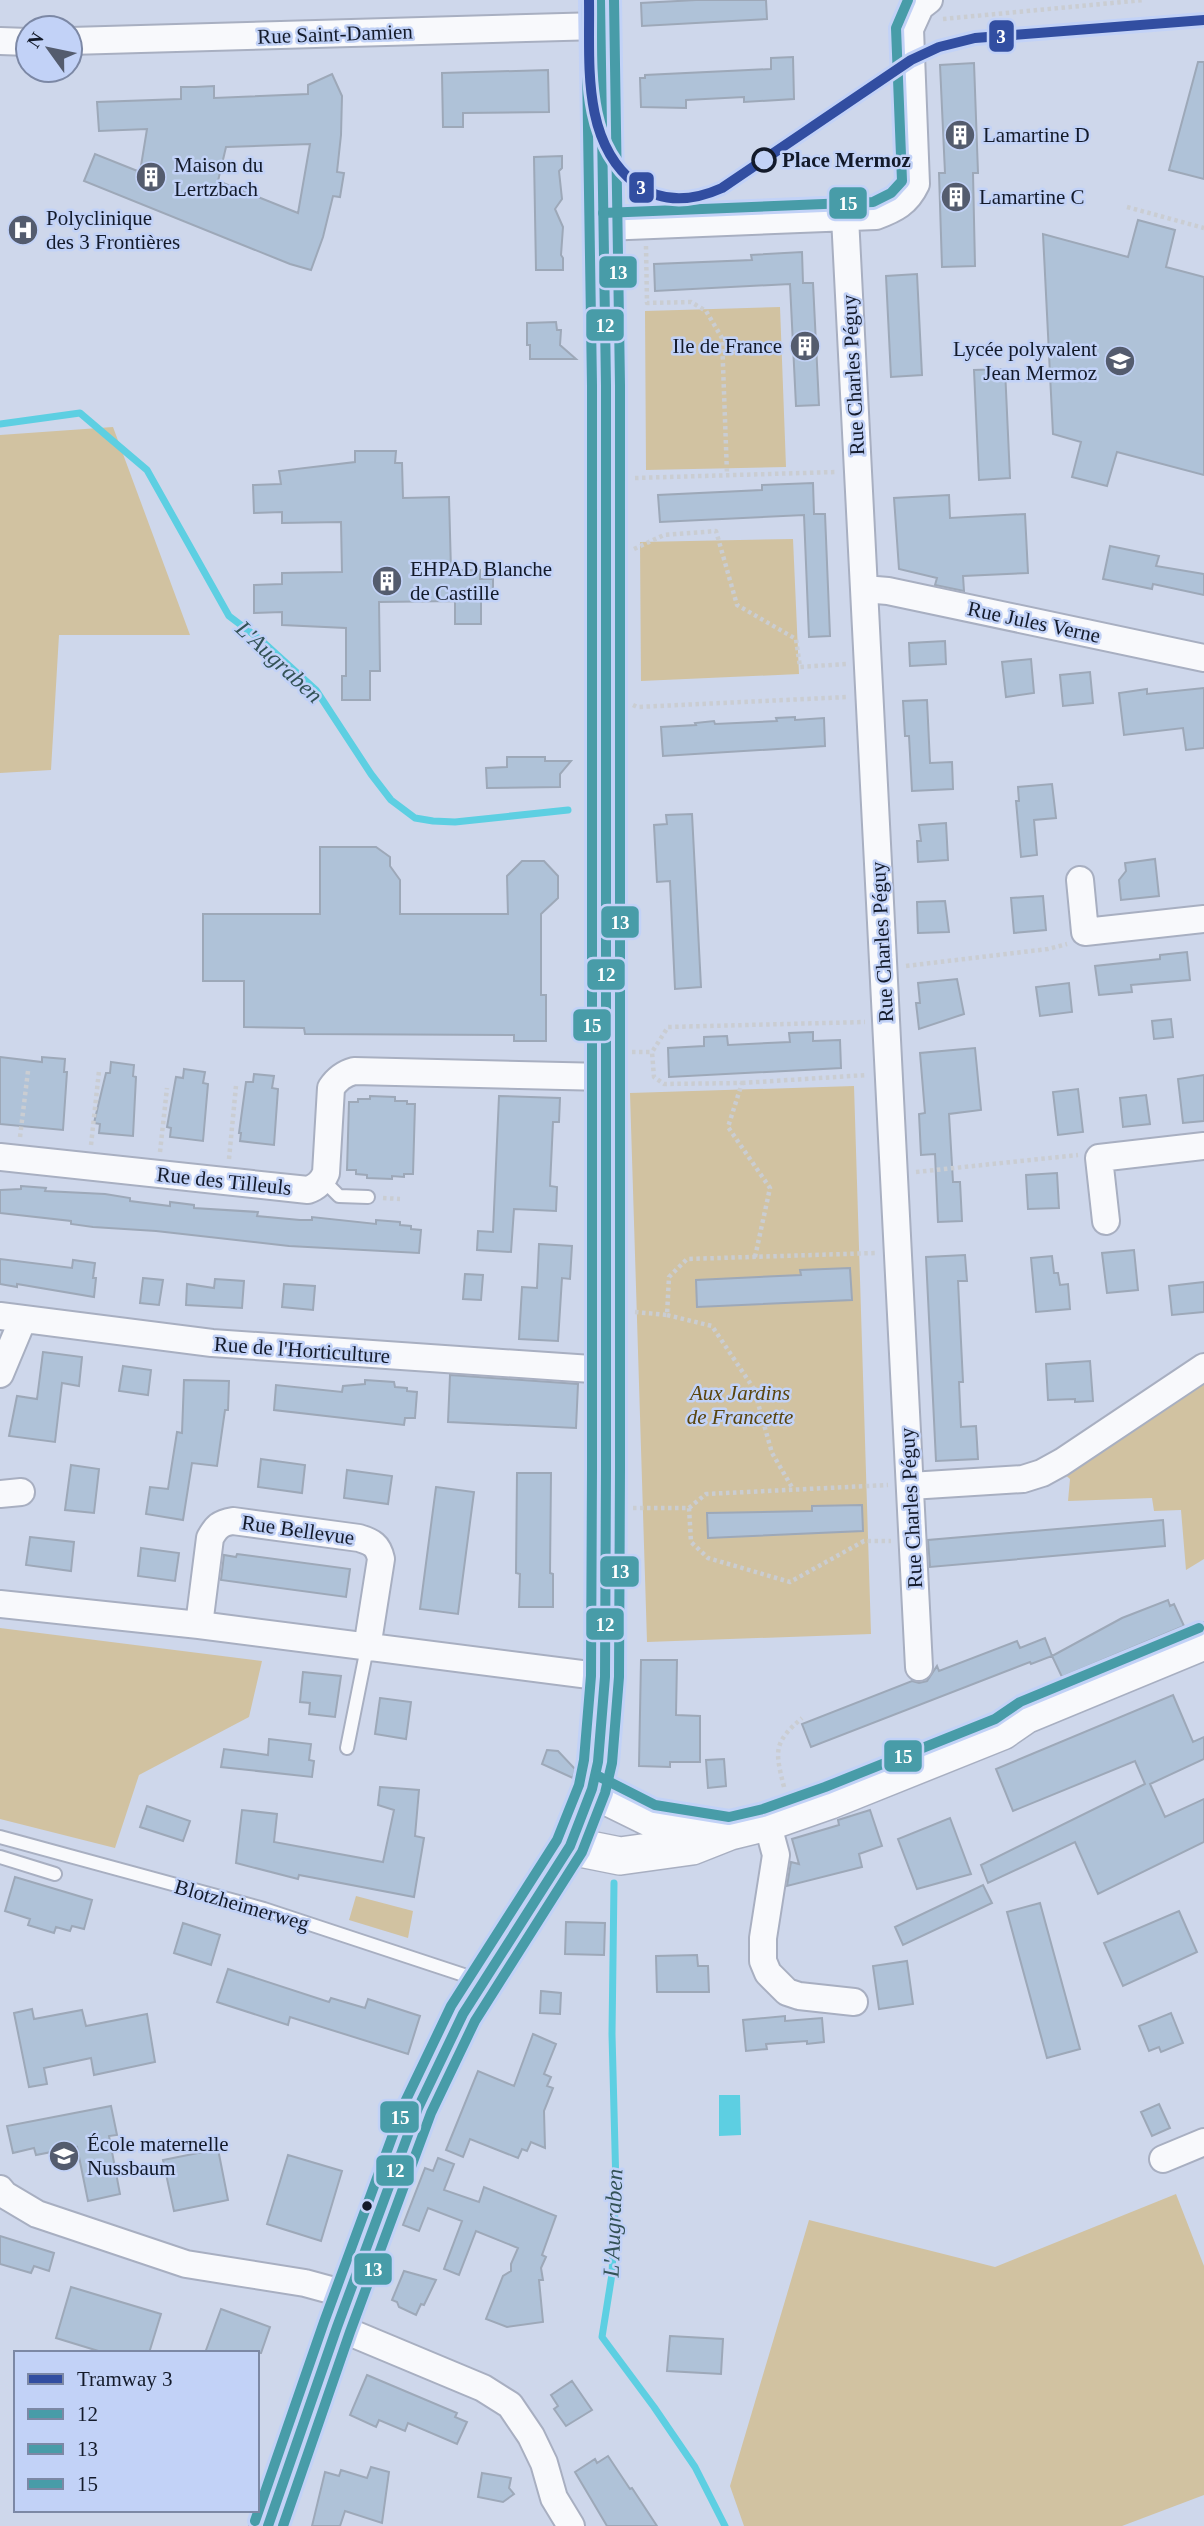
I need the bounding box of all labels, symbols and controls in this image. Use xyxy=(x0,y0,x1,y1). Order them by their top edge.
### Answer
north arrow xyxy=(14,14,84,84)
street label: Rue Saint-Damien xyxy=(257,19,414,49)
line badge: 3 xyxy=(988,19,1015,53)
text: 3 xyxy=(996,26,1006,47)
text: N xyxy=(23,28,48,51)
building icon: Lamartine D xyxy=(943,118,977,152)
place label: Lamartine D xyxy=(983,123,1090,147)
marker: Place Mermoz xyxy=(752,148,776,172)
place label: Place Mermoz xyxy=(782,148,911,172)
place label: Maison du Lertzbach xyxy=(174,153,264,201)
building icon: Maison du Lertzbach xyxy=(134,160,168,194)
line badge: 3 xyxy=(628,171,655,204)
text: 3 xyxy=(636,177,646,198)
building icon: Lamartine C xyxy=(939,180,973,214)
place label: Lamartine C xyxy=(979,185,1085,209)
line badge: 15 xyxy=(828,186,868,220)
text: 15 xyxy=(839,193,858,214)
place label: Polyclinique des 3 Frontières xyxy=(46,206,180,254)
hospital icon: Polyclinique des 3 Frontières xyxy=(6,213,40,247)
line badge: 13 xyxy=(598,255,638,289)
text: 13 xyxy=(609,262,628,283)
street label: Rue Charles Péguy xyxy=(837,293,869,456)
line badge: 12 xyxy=(585,308,625,342)
text: 12 xyxy=(596,315,615,336)
building icon: Ile de France xyxy=(788,329,822,363)
place label: Ile de France xyxy=(672,334,782,358)
place label: Lycée polyvalent Jean Mermoz xyxy=(953,337,1097,385)
school or university icon: Lycée polyvalent Jean Mermoz xyxy=(1103,344,1137,378)
place label: EHPAD Blanche de Castille xyxy=(410,557,552,605)
building icon: EHPAD Blanche de Castille xyxy=(370,564,404,598)
street label: Rue Jules Verne xyxy=(966,596,1102,648)
water label: L'Augraben xyxy=(230,615,327,708)
street label: Rue Charles Péguy xyxy=(866,860,898,1023)
line badge: 13 xyxy=(600,905,640,939)
text: 13 xyxy=(611,912,630,933)
line badge: 12 xyxy=(586,958,626,991)
text: 12 xyxy=(597,964,616,985)
line badge: 15 xyxy=(572,1008,612,1042)
text: 15 xyxy=(583,1015,602,1036)
street label: Rue des Tilleuls xyxy=(155,1162,293,1200)
street label: Rue de l'Horticulture xyxy=(213,1332,391,1368)
park label: Aux Jardins de Francette xyxy=(687,1381,793,1429)
street label: Rue Charles Péguy xyxy=(895,1426,927,1589)
street label: Rue Bellevue xyxy=(240,1510,356,1550)
line badge: 13 xyxy=(599,1555,640,1588)
text: 13 xyxy=(611,1561,630,1582)
line badge: 12 xyxy=(585,1607,625,1641)
text: 12 xyxy=(596,1614,615,1635)
line badge: 15 xyxy=(883,1739,923,1773)
text: 15 xyxy=(894,1746,913,1767)
street label: Blotzheimerweg xyxy=(172,1874,312,1936)
line badge: 15 xyxy=(379,2100,420,2134)
text: 15 xyxy=(391,2107,410,2128)
place label: École maternelle Nussbaum xyxy=(87,2132,229,2180)
school or university icon: École maternelle Nussbaum xyxy=(47,2139,81,2173)
line badge: 12 xyxy=(375,2154,415,2187)
text: 12 xyxy=(386,2160,405,2181)
water label: L'Augraben xyxy=(599,2168,627,2279)
unlabelled marker xyxy=(360,2199,374,2213)
line badge: 13 xyxy=(353,2252,393,2286)
text: 13 xyxy=(364,2259,383,2280)
legend xyxy=(14,2351,259,2512)
text: Tramway 3 xyxy=(77,2367,172,2391)
text: 12 xyxy=(77,2402,98,2426)
text: 13 xyxy=(77,2437,98,2461)
text: 15 xyxy=(77,2472,98,2496)

